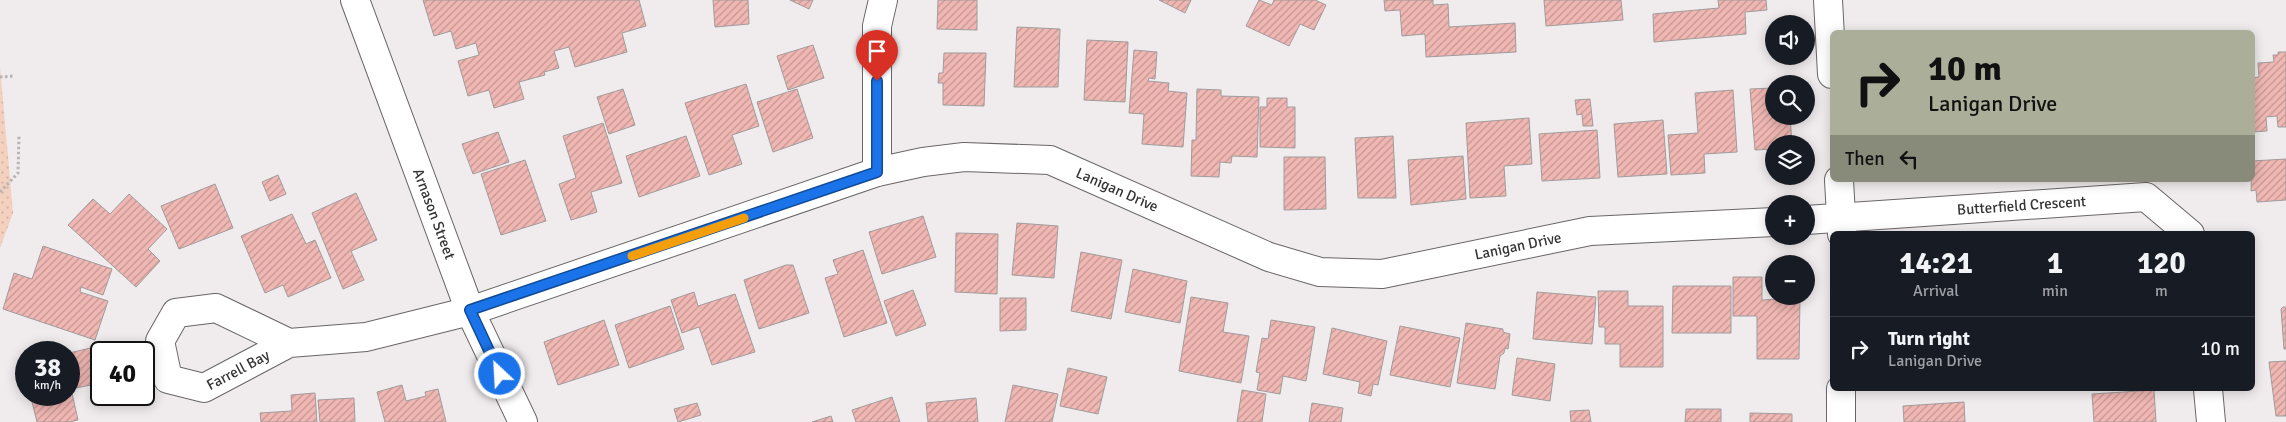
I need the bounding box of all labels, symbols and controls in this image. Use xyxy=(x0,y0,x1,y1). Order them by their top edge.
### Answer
map controls xyxy=(1765,15,1815,305)
button: sound xyxy=(1765,15,1815,65)
pin xyxy=(856,30,898,81)
icon: arrive xyxy=(863,37,891,65)
text: 10 m xyxy=(1928,47,2002,90)
icon: right xyxy=(1845,50,1910,115)
button: search xyxy=(1765,75,1815,125)
text: Lanigan Drive xyxy=(1928,90,2057,117)
button: layers xyxy=(1765,135,1815,185)
icon: left xyxy=(1895,145,1923,173)
text: Then xyxy=(1845,147,1885,171)
street label: Lanigan Drive xyxy=(1073,164,1161,216)
street label: Arnason Street xyxy=(409,166,459,262)
street label: Butterfield Crescent xyxy=(1956,192,2087,219)
button: + xyxy=(1765,195,1815,245)
street label: Lanigan Drive xyxy=(1473,228,1563,264)
text: 14:21 xyxy=(1899,245,1973,282)
text: 1 xyxy=(2047,245,2063,282)
text: 120 xyxy=(2137,245,2186,282)
button: − xyxy=(1765,255,1815,305)
text: Arrival xyxy=(1913,281,1959,301)
text: min xyxy=(2042,281,2068,301)
text: m xyxy=(2155,281,2168,301)
text: Turn right xyxy=(1888,327,1970,351)
icon: right xyxy=(1845,335,1873,363)
text: 10 m xyxy=(2200,337,2240,361)
speed limit sign: 40 xyxy=(90,341,155,406)
street label: Farrell Bay xyxy=(203,346,273,394)
position arrow xyxy=(473,347,525,399)
text: Lanigan Drive xyxy=(1888,351,1982,371)
text: 38 xyxy=(34,352,61,383)
text: km/h xyxy=(34,378,61,393)

